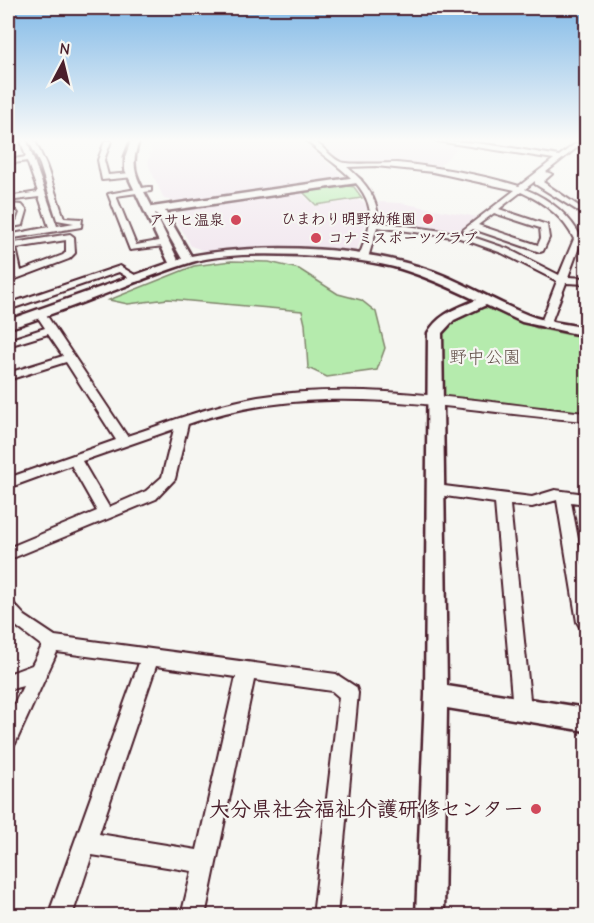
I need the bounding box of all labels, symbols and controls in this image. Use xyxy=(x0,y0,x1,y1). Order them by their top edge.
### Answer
north arrow xyxy=(33,33,93,93)
text: N xyxy=(58,40,71,59)
place label: ひまわり明野幼稚園 xyxy=(281,210,416,228)
place label: アサヒ温泉 xyxy=(149,211,224,229)
marker: ひまわり明野幼稚園 xyxy=(421,212,435,226)
marker: アサヒ温泉 xyxy=(229,213,243,227)
place label: コナミスポーツクラブ xyxy=(328,229,478,247)
marker: コナミスポーツクラブ xyxy=(309,231,323,245)
park label: 野中公園 xyxy=(449,347,521,368)
place label: 大分県社会福祉介護研修センター xyxy=(209,797,524,821)
marker: 大分県社会福祉介護研修センター xyxy=(529,802,543,816)

